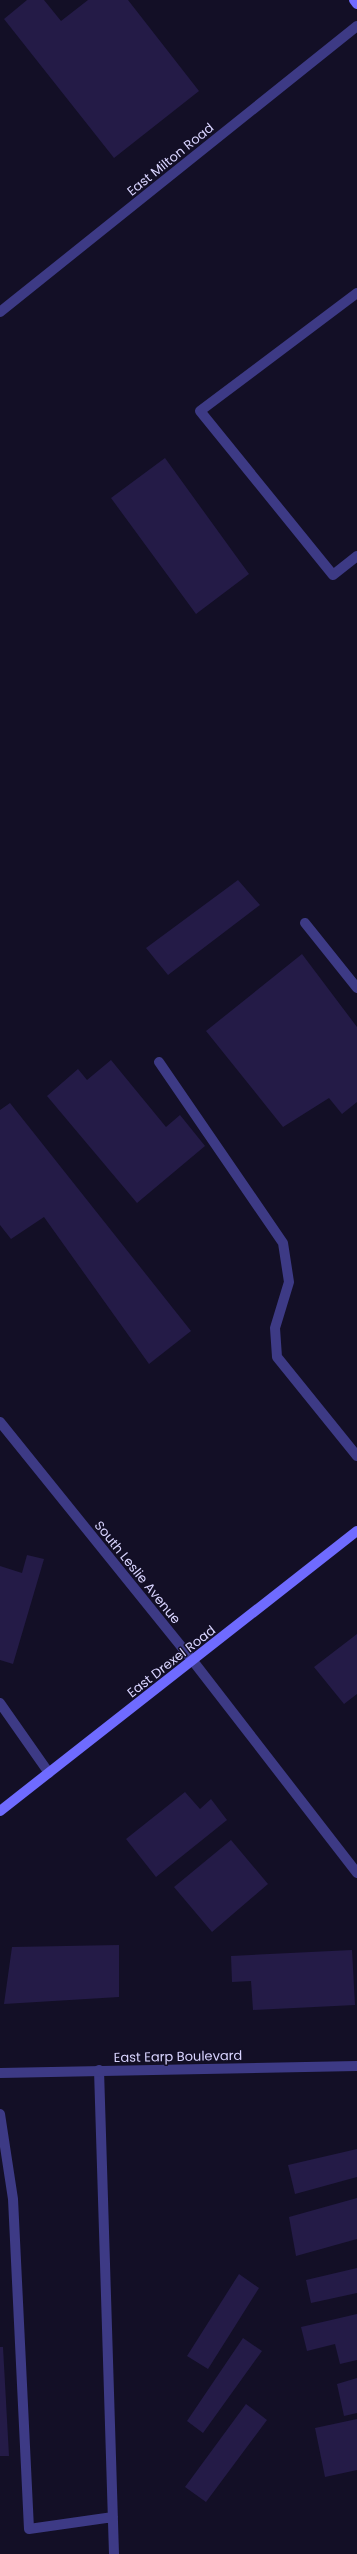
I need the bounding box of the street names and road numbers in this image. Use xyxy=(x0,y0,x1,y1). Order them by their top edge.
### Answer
street label: East Milton Road xyxy=(123,118,218,200)
street label: South Leslie Avenue xyxy=(90,1517,185,1628)
street label: East Drexel Road xyxy=(123,1621,219,1702)
street label: East Earp Boulevard xyxy=(114,2046,242,2067)

